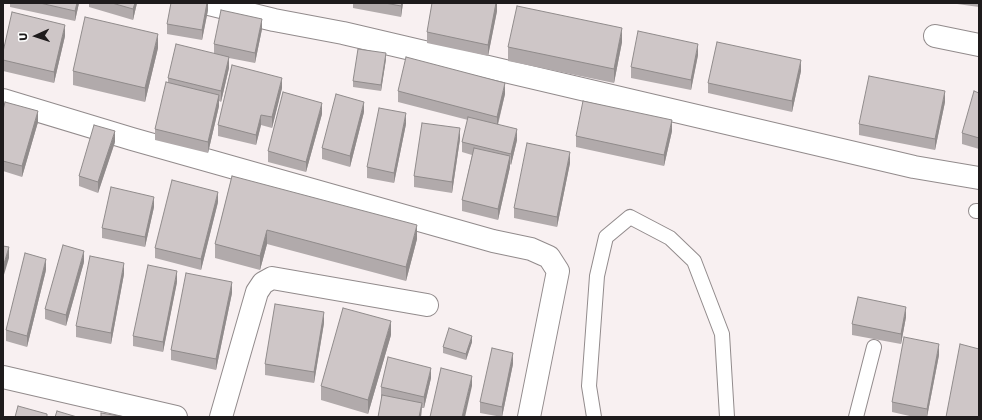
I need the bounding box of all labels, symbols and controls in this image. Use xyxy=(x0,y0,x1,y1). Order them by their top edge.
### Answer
north arrow xyxy=(16,16,56,56)
text: U xyxy=(17,32,30,41)

